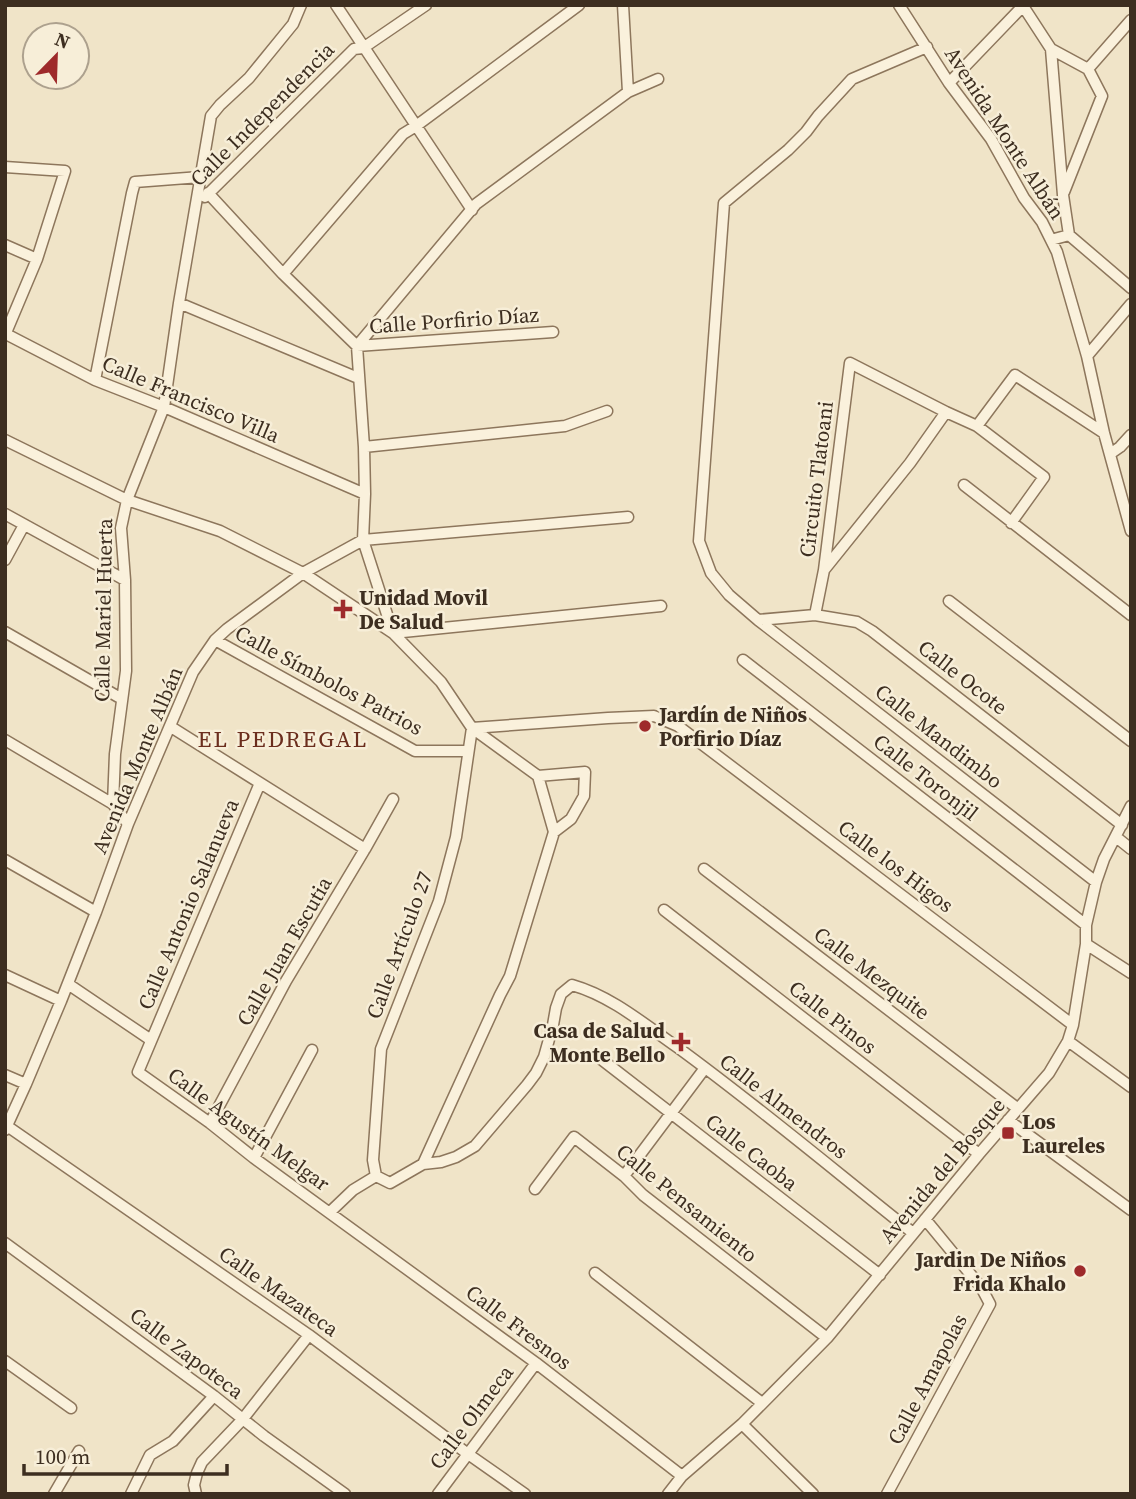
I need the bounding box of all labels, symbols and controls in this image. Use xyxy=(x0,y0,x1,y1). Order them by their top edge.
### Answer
north arrow xyxy=(21,21,91,91)
text: N xyxy=(51,26,74,55)
street label: Calle Independencia xyxy=(183,35,341,193)
street label: Avenida Monte Albán xyxy=(938,41,1072,225)
street label: Calle Porfirio Díaz xyxy=(368,300,540,340)
street label: Calle Francisco Villa xyxy=(98,348,284,450)
street label: Circuito Tlatoani xyxy=(792,399,840,559)
street label: Calle Mariel Huerta xyxy=(87,518,119,702)
place label: Unidad Movil De Salud xyxy=(359,583,488,636)
marker: Unidad Movil De Salud xyxy=(333,599,353,619)
street label: Calle Símbolos Patrios xyxy=(230,618,428,742)
street label: Calle Ocote xyxy=(912,633,1014,721)
street label: Avenida Monte Albán xyxy=(84,662,190,858)
street label: Calle Mandimbo xyxy=(869,677,1009,795)
place label: Jardín de Niños Porfirio Díaz xyxy=(657,700,807,753)
marker: Jardín de Niños Porfirio Díaz xyxy=(637,718,653,734)
district label: EL PEDREGAL xyxy=(198,723,368,755)
street label: Calle Toronjil xyxy=(868,727,984,827)
street label: Calle Antonio Salanueva xyxy=(130,794,246,1014)
street label: Calle los Higos xyxy=(832,813,960,919)
street label: Calle Artículo 27 xyxy=(359,867,439,1023)
street label: Calle Juan Escutia xyxy=(229,871,339,1031)
street label: Calle Mezquite xyxy=(808,920,936,1026)
street label: Calle Pinos xyxy=(783,973,883,1061)
place label: Casa de Salud Monte Bello xyxy=(533,1016,666,1069)
marker: Casa de Salud Monte Bello xyxy=(671,1032,691,1052)
street label: Calle Almendros xyxy=(714,1047,854,1165)
street label: Calle Agustín Melgar xyxy=(162,1060,336,1198)
street label: Avenida del Bosque xyxy=(872,1091,1012,1249)
street label: Calle Caoba xyxy=(700,1107,805,1198)
place label: Los Laureles xyxy=(1022,1107,1106,1160)
marker: Los Laureles xyxy=(1000,1125,1016,1141)
street label: Calle Pensamiento xyxy=(610,1137,764,1269)
street label: Calle Mazateca xyxy=(213,1239,345,1343)
place label: Jardin De Niños Frida Khalo xyxy=(914,1245,1066,1298)
marker: Jardin De Niños Frida Khalo xyxy=(1072,1263,1088,1279)
street label: Calle Fresnos xyxy=(460,1278,578,1376)
street label: Calle Zapoteca xyxy=(124,1301,250,1406)
street label: Calle Amapolas xyxy=(880,1308,974,1450)
street label: Calle Olmeca xyxy=(422,1359,520,1475)
scale bar xyxy=(24,1432,228,1476)
text: 100 m xyxy=(35,1442,90,1471)

